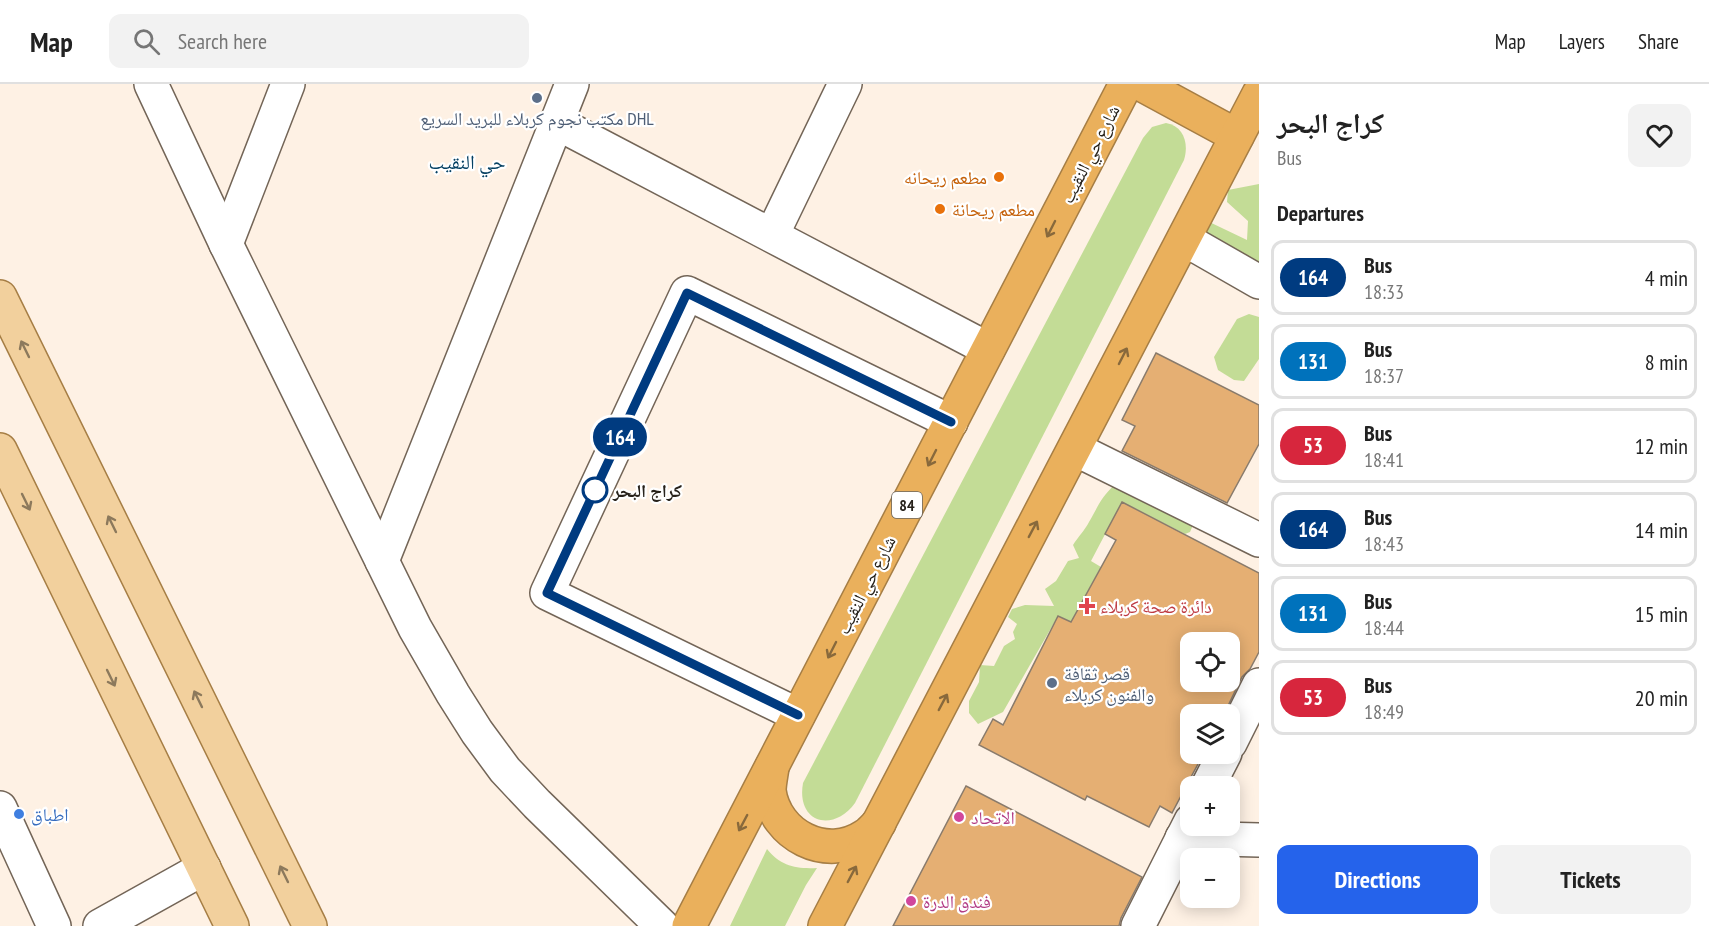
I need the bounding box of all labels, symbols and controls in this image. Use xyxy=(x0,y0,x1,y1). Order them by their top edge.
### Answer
search box xyxy=(109,14,529,68)
text: Map xyxy=(30,23,73,60)
icon: search xyxy=(130,25,163,58)
text: Search here xyxy=(178,27,267,55)
text: Map xyxy=(1495,28,1526,55)
text: Layers xyxy=(1559,28,1605,55)
text: Share xyxy=(1638,28,1679,55)
marker: مكتب نجوم كربلاء للبريد السريع DHL xyxy=(530,91,544,105)
street label: شارع حي النقيب xyxy=(1055,101,1128,209)
text: كراج البحر xyxy=(1277,104,1384,141)
button: heart xyxy=(1628,104,1691,167)
place label: مكتب نجوم كربلاء للبريد السريع DHL xyxy=(420,107,654,131)
text: Bus xyxy=(1277,145,1302,171)
district label: حي النقيب xyxy=(429,149,506,178)
place label: مطعم ريحانه xyxy=(904,166,987,190)
marker: مطعم ريحانه xyxy=(992,170,1006,184)
place label: مطعم ريحانة xyxy=(952,198,1035,222)
text: Departures xyxy=(1277,199,1364,227)
marker: مطعم ريحانة xyxy=(933,202,947,216)
one-way arrow xyxy=(1044,220,1056,238)
text: Bus xyxy=(1364,251,1392,279)
text: 164 xyxy=(1298,264,1328,291)
text: 4 min xyxy=(1645,264,1688,292)
text: 18:33 xyxy=(1364,279,1404,305)
text: Bus xyxy=(1364,335,1392,363)
one-way arrow xyxy=(19,340,31,358)
one-way arrow xyxy=(1118,347,1129,365)
text: 131 xyxy=(1298,348,1328,375)
text: 8 min xyxy=(1645,348,1688,376)
text: 18:37 xyxy=(1364,363,1404,389)
line badge: 164 xyxy=(586,418,654,456)
text: Bus xyxy=(1364,419,1392,447)
text: 164 xyxy=(605,424,635,451)
text: 53 xyxy=(1303,432,1323,459)
text: 12 min xyxy=(1635,432,1688,460)
text: 18:41 xyxy=(1364,447,1404,473)
one-way arrow xyxy=(926,449,938,466)
marker: كراج البحر xyxy=(582,477,608,503)
place label: كراج البحر xyxy=(612,479,682,502)
road number: 84 xyxy=(892,492,922,518)
one-way arrow xyxy=(20,493,32,511)
text: Bus xyxy=(1364,503,1392,531)
one-way arrow xyxy=(105,515,117,533)
text: 164 xyxy=(1298,516,1328,543)
text: 14 min xyxy=(1635,516,1688,544)
one-way arrow xyxy=(1027,521,1039,538)
text: 18:43 xyxy=(1364,531,1404,557)
street label: شارع حي النقيب xyxy=(831,532,904,640)
text: Bus xyxy=(1364,587,1392,615)
place label: دائرة صحة كربلاء xyxy=(1100,595,1212,618)
marker: دائرة صحة كربلاء xyxy=(1078,597,1096,615)
text: 131 xyxy=(1298,600,1328,627)
text: 15 min xyxy=(1635,600,1688,628)
text: 18:44 xyxy=(1364,615,1404,641)
map controls xyxy=(1180,632,1240,908)
button: locate xyxy=(1180,632,1240,692)
one-way arrow xyxy=(826,641,838,658)
place label: قصر ثقافة والفنون كربلاء xyxy=(1064,662,1154,706)
one-way arrow xyxy=(106,668,118,686)
text: Bus xyxy=(1364,671,1392,699)
marker: قصر ثقافة والفنون كربلاء xyxy=(1045,676,1059,690)
text: 53 xyxy=(1303,684,1323,711)
text: 20 min xyxy=(1635,684,1688,712)
one-way arrow xyxy=(191,690,203,708)
one-way arrow xyxy=(938,693,949,711)
text: 18:49 xyxy=(1364,699,1404,725)
button: layers xyxy=(1180,704,1240,764)
button: + xyxy=(1180,776,1240,836)
place label: اطباق xyxy=(31,803,69,826)
place label: الاتحاد xyxy=(971,806,1015,829)
marker: اطباق xyxy=(12,807,26,821)
marker: الاتحاد xyxy=(952,810,966,824)
one-way arrow xyxy=(737,814,749,831)
button: Directions xyxy=(1277,845,1478,914)
button: Tickets xyxy=(1490,845,1691,914)
button: − xyxy=(1180,848,1240,908)
one-way arrow xyxy=(278,865,289,883)
one-way arrow xyxy=(847,866,859,884)
place label: فندق الدرة xyxy=(923,890,991,913)
marker: فندق الدرة xyxy=(904,894,918,908)

